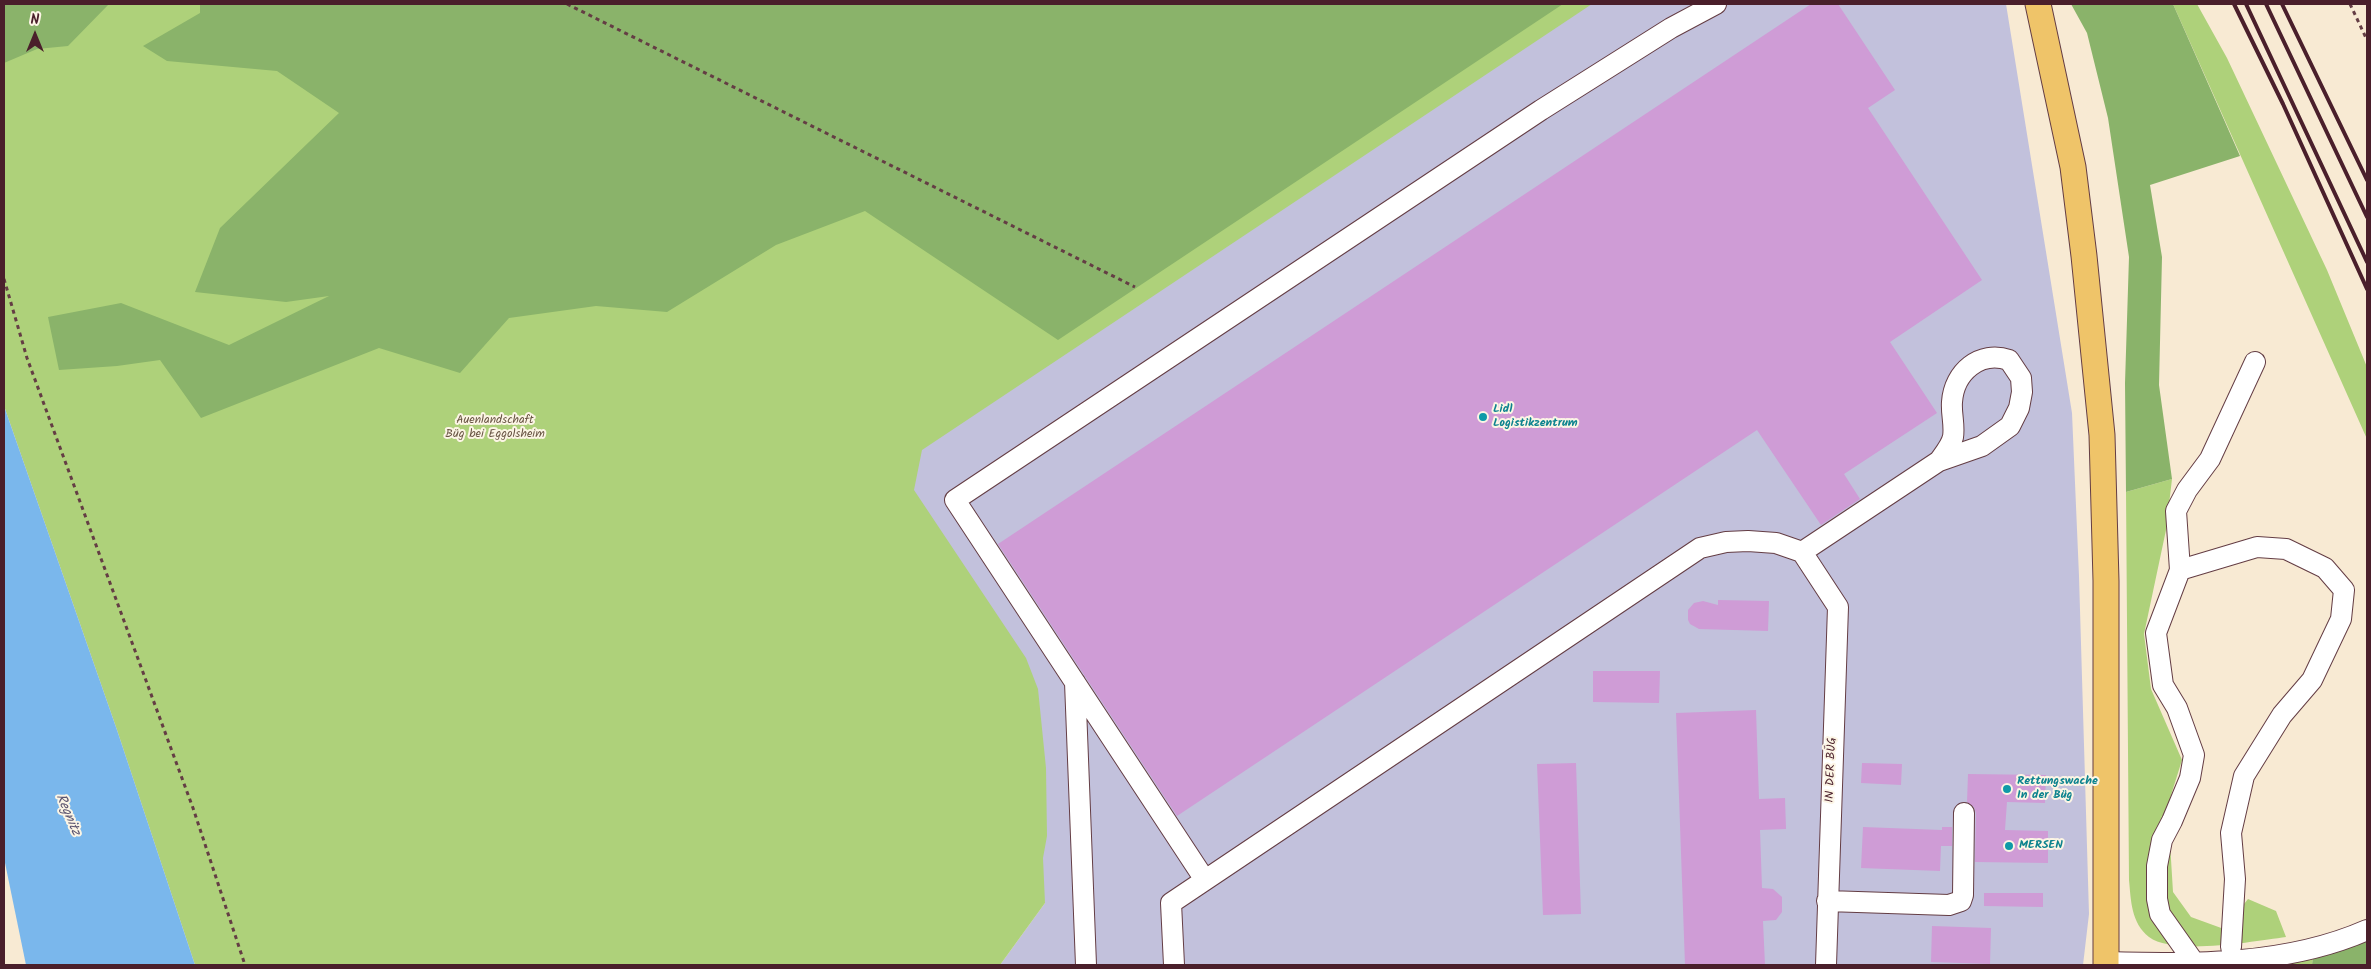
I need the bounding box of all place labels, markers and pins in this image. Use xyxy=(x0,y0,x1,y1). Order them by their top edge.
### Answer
place label: Lidl Logistikzentrum xyxy=(1493,403,1578,431)
marker: Lidl Logistikzentrum xyxy=(1477,411,1489,423)
place label: Rettungswache In der Büg xyxy=(2017,775,2098,803)
marker: Rettungswache In der Büg xyxy=(2001,783,2013,795)
place label: MERSEN xyxy=(2019,839,2063,853)
marker: MERSEN xyxy=(2003,840,2015,852)

